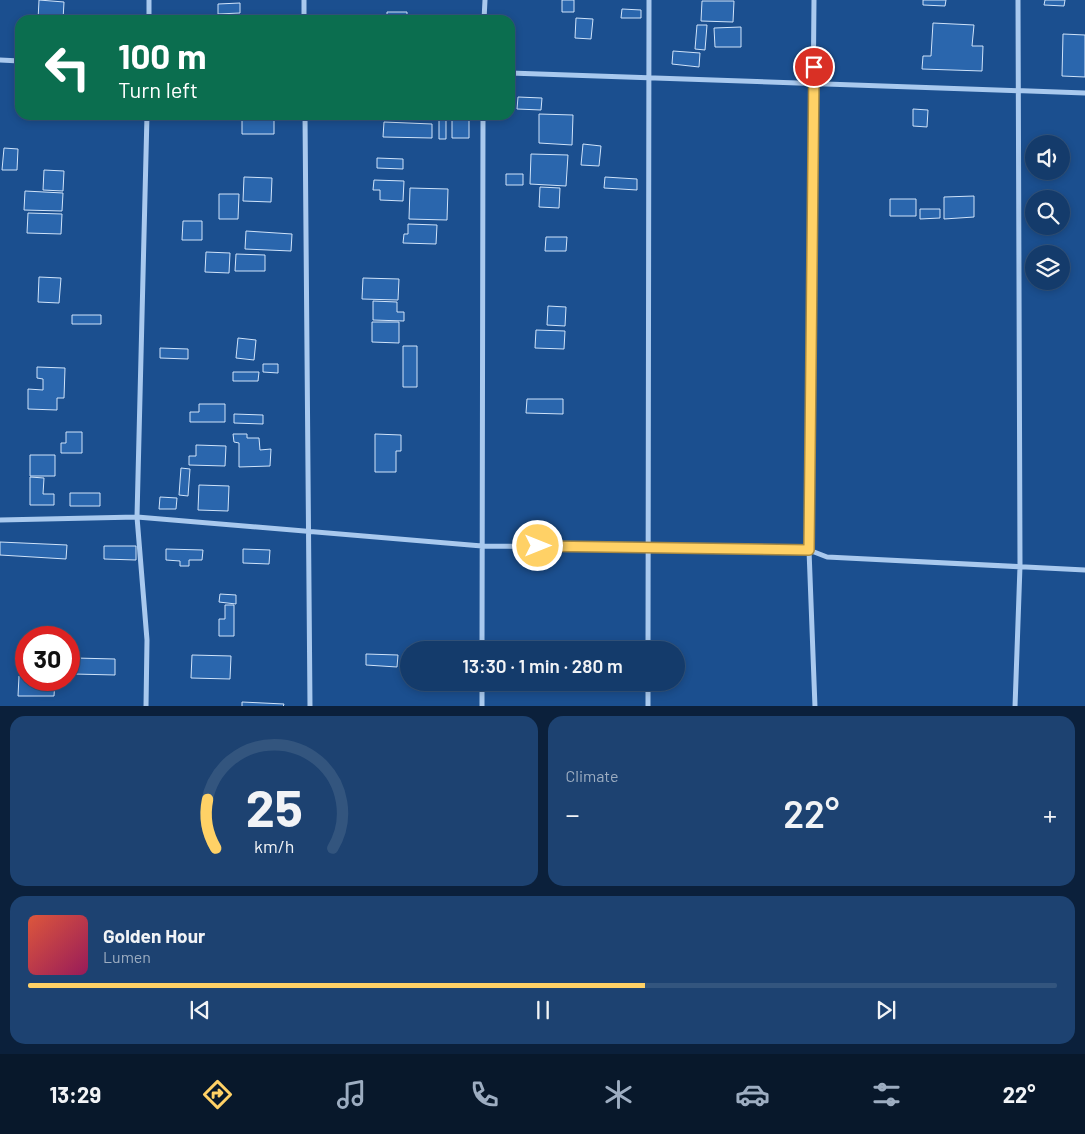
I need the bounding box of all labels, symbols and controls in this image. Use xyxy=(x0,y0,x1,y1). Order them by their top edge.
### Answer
text: 100 m xyxy=(118,34,207,76)
icon: left xyxy=(35,35,100,100)
pin xyxy=(793,46,835,88)
icon: arrive xyxy=(800,53,828,81)
text: Turn left xyxy=(118,76,198,102)
map controls xyxy=(1025,135,1070,290)
button: sound xyxy=(1025,135,1070,180)
button: search xyxy=(1025,190,1070,235)
button: layers xyxy=(1025,245,1070,290)
position arrow xyxy=(511,519,563,571)
speed limit sign: 30 xyxy=(15,626,80,691)
text: 13:30 · 1 min · 280 m xyxy=(462,654,623,677)
text: Climate xyxy=(566,766,618,785)
text: 25 xyxy=(245,775,302,837)
text: 22° xyxy=(783,790,839,836)
text: − xyxy=(566,797,580,831)
text: + xyxy=(1043,797,1057,831)
text: km/h xyxy=(254,835,294,857)
text: Golden Hour xyxy=(103,924,205,947)
text: Lumen xyxy=(103,947,151,966)
icon: previous xyxy=(186,996,214,1024)
icon: pause xyxy=(529,996,557,1024)
icon: next xyxy=(872,996,900,1024)
icon: directions xyxy=(200,1077,235,1112)
icon: music xyxy=(334,1077,369,1112)
icon: phone xyxy=(467,1077,502,1112)
icon: climate xyxy=(601,1077,636,1112)
icon: car xyxy=(735,1077,770,1112)
icon: filters xyxy=(869,1077,904,1112)
text: 13:29 xyxy=(49,1081,101,1107)
text: 22° xyxy=(1003,1081,1036,1107)

